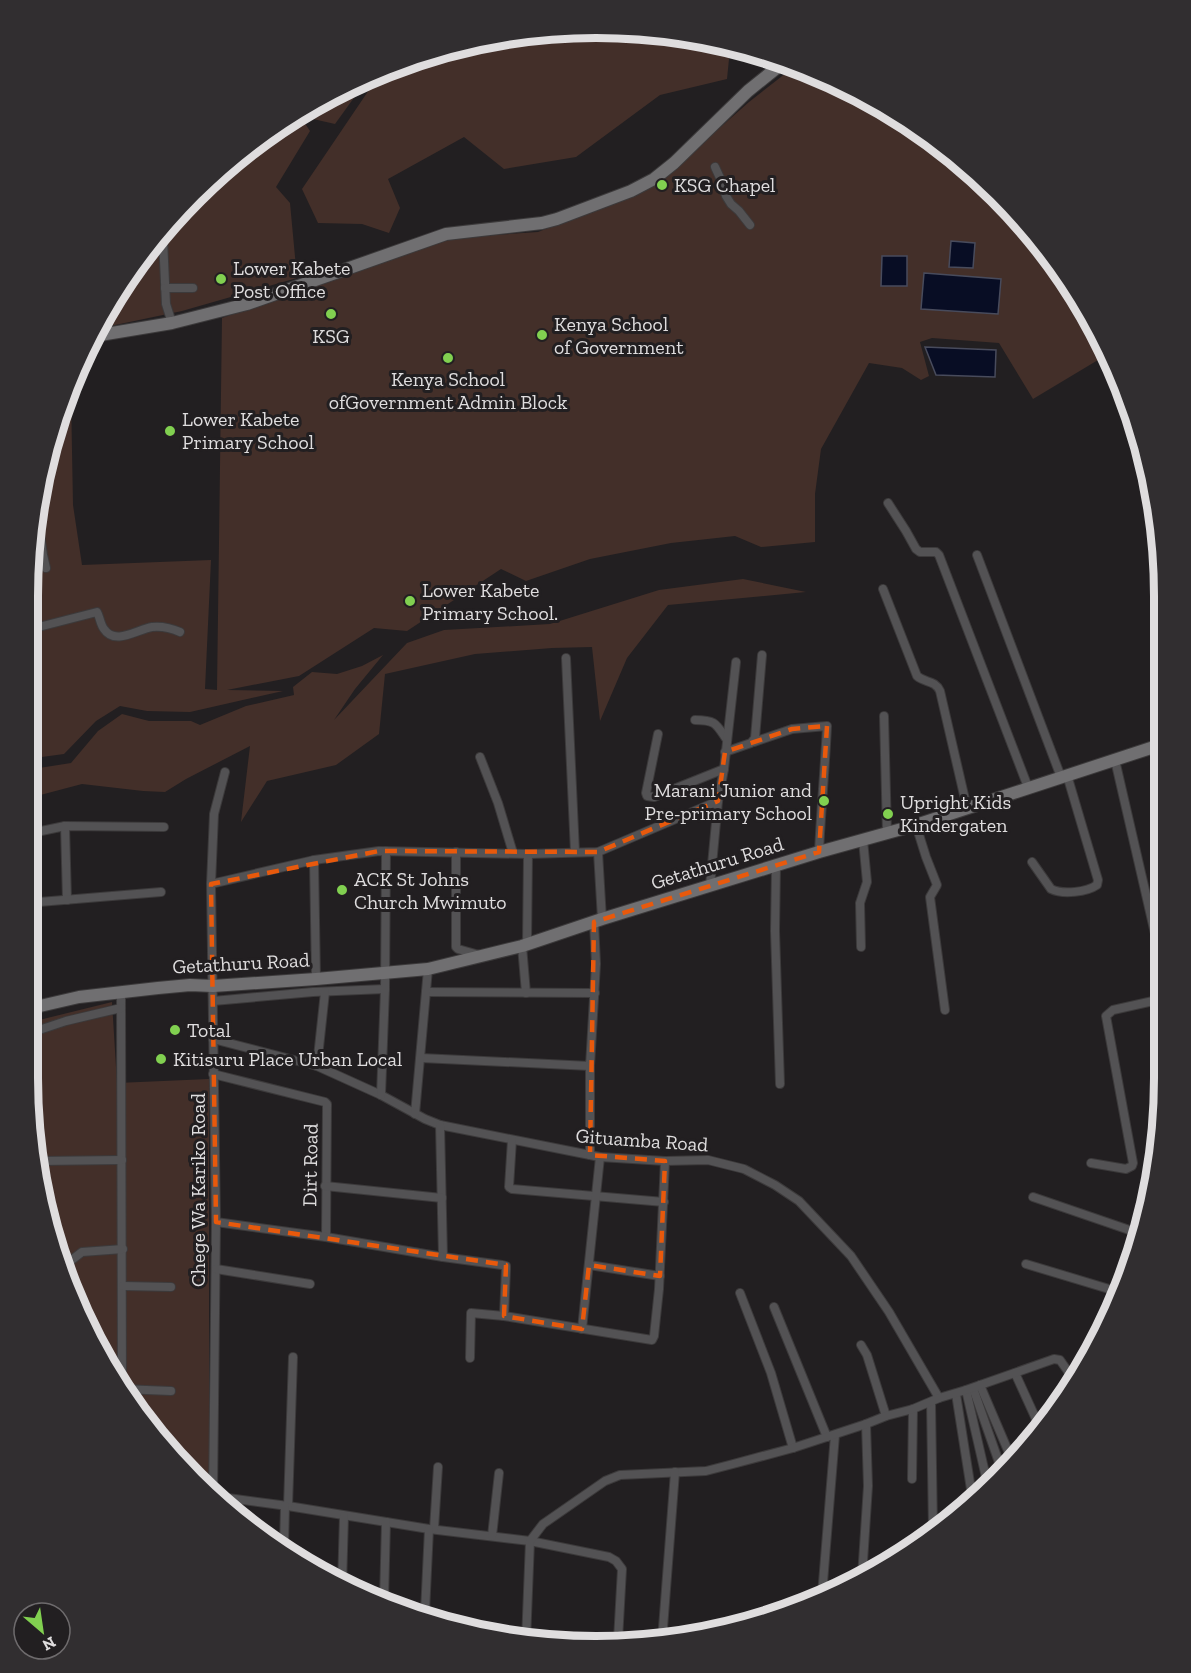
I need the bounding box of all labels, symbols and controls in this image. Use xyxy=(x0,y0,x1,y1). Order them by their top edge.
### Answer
place label: KSG Chapel xyxy=(674,173,775,197)
marker: KSG Chapel xyxy=(655,178,669,192)
place label: Lower Kabete Post Office xyxy=(233,256,350,303)
marker: Lower Kabete Post Office xyxy=(214,272,228,286)
marker: KSG xyxy=(324,307,338,321)
place label: Kenya School of Government xyxy=(554,312,684,359)
place label: KSG xyxy=(312,324,350,348)
marker: Kenya School of Government xyxy=(535,328,549,342)
marker: Kenya School ofGovernment Admin Block xyxy=(441,351,455,365)
place label: Kenya School ofGovernment Admin Block xyxy=(329,367,568,414)
place label: Lower Kabete Primary School xyxy=(182,407,314,454)
marker: Lower Kabete Primary School xyxy=(163,424,177,438)
place label: Lower Kabete Primary School. xyxy=(422,578,558,625)
marker: Lower Kabete Primary School. xyxy=(403,594,417,608)
place label: Marani Junior and Pre-primary School xyxy=(645,778,812,825)
place label: Upright Kids Kindergaten xyxy=(900,790,1011,837)
marker: Marani Junior and Pre-primary School xyxy=(817,794,831,808)
marker: Upright Kids Kindergaten xyxy=(881,807,895,821)
street label: Getathuru Road xyxy=(648,831,786,895)
place label: ACK St Johns Church Mwimuto xyxy=(354,867,507,914)
marker: ACK St Johns Church Mwimuto xyxy=(335,883,349,897)
street label: Getathuru Road xyxy=(172,947,310,979)
place label: Total xyxy=(187,1018,231,1042)
marker: Total xyxy=(168,1023,182,1037)
place label: Kitisuru Place Urban Local xyxy=(173,1047,402,1071)
marker: Kitisuru Place Urban Local xyxy=(154,1052,168,1066)
street label: Chege Wa Kariko Road xyxy=(186,1093,210,1287)
street label: Dirt Road xyxy=(297,1123,323,1207)
street label: Gituamba Road xyxy=(575,1123,709,1157)
north arrow xyxy=(12,1601,72,1661)
text: N xyxy=(39,1632,59,1655)

